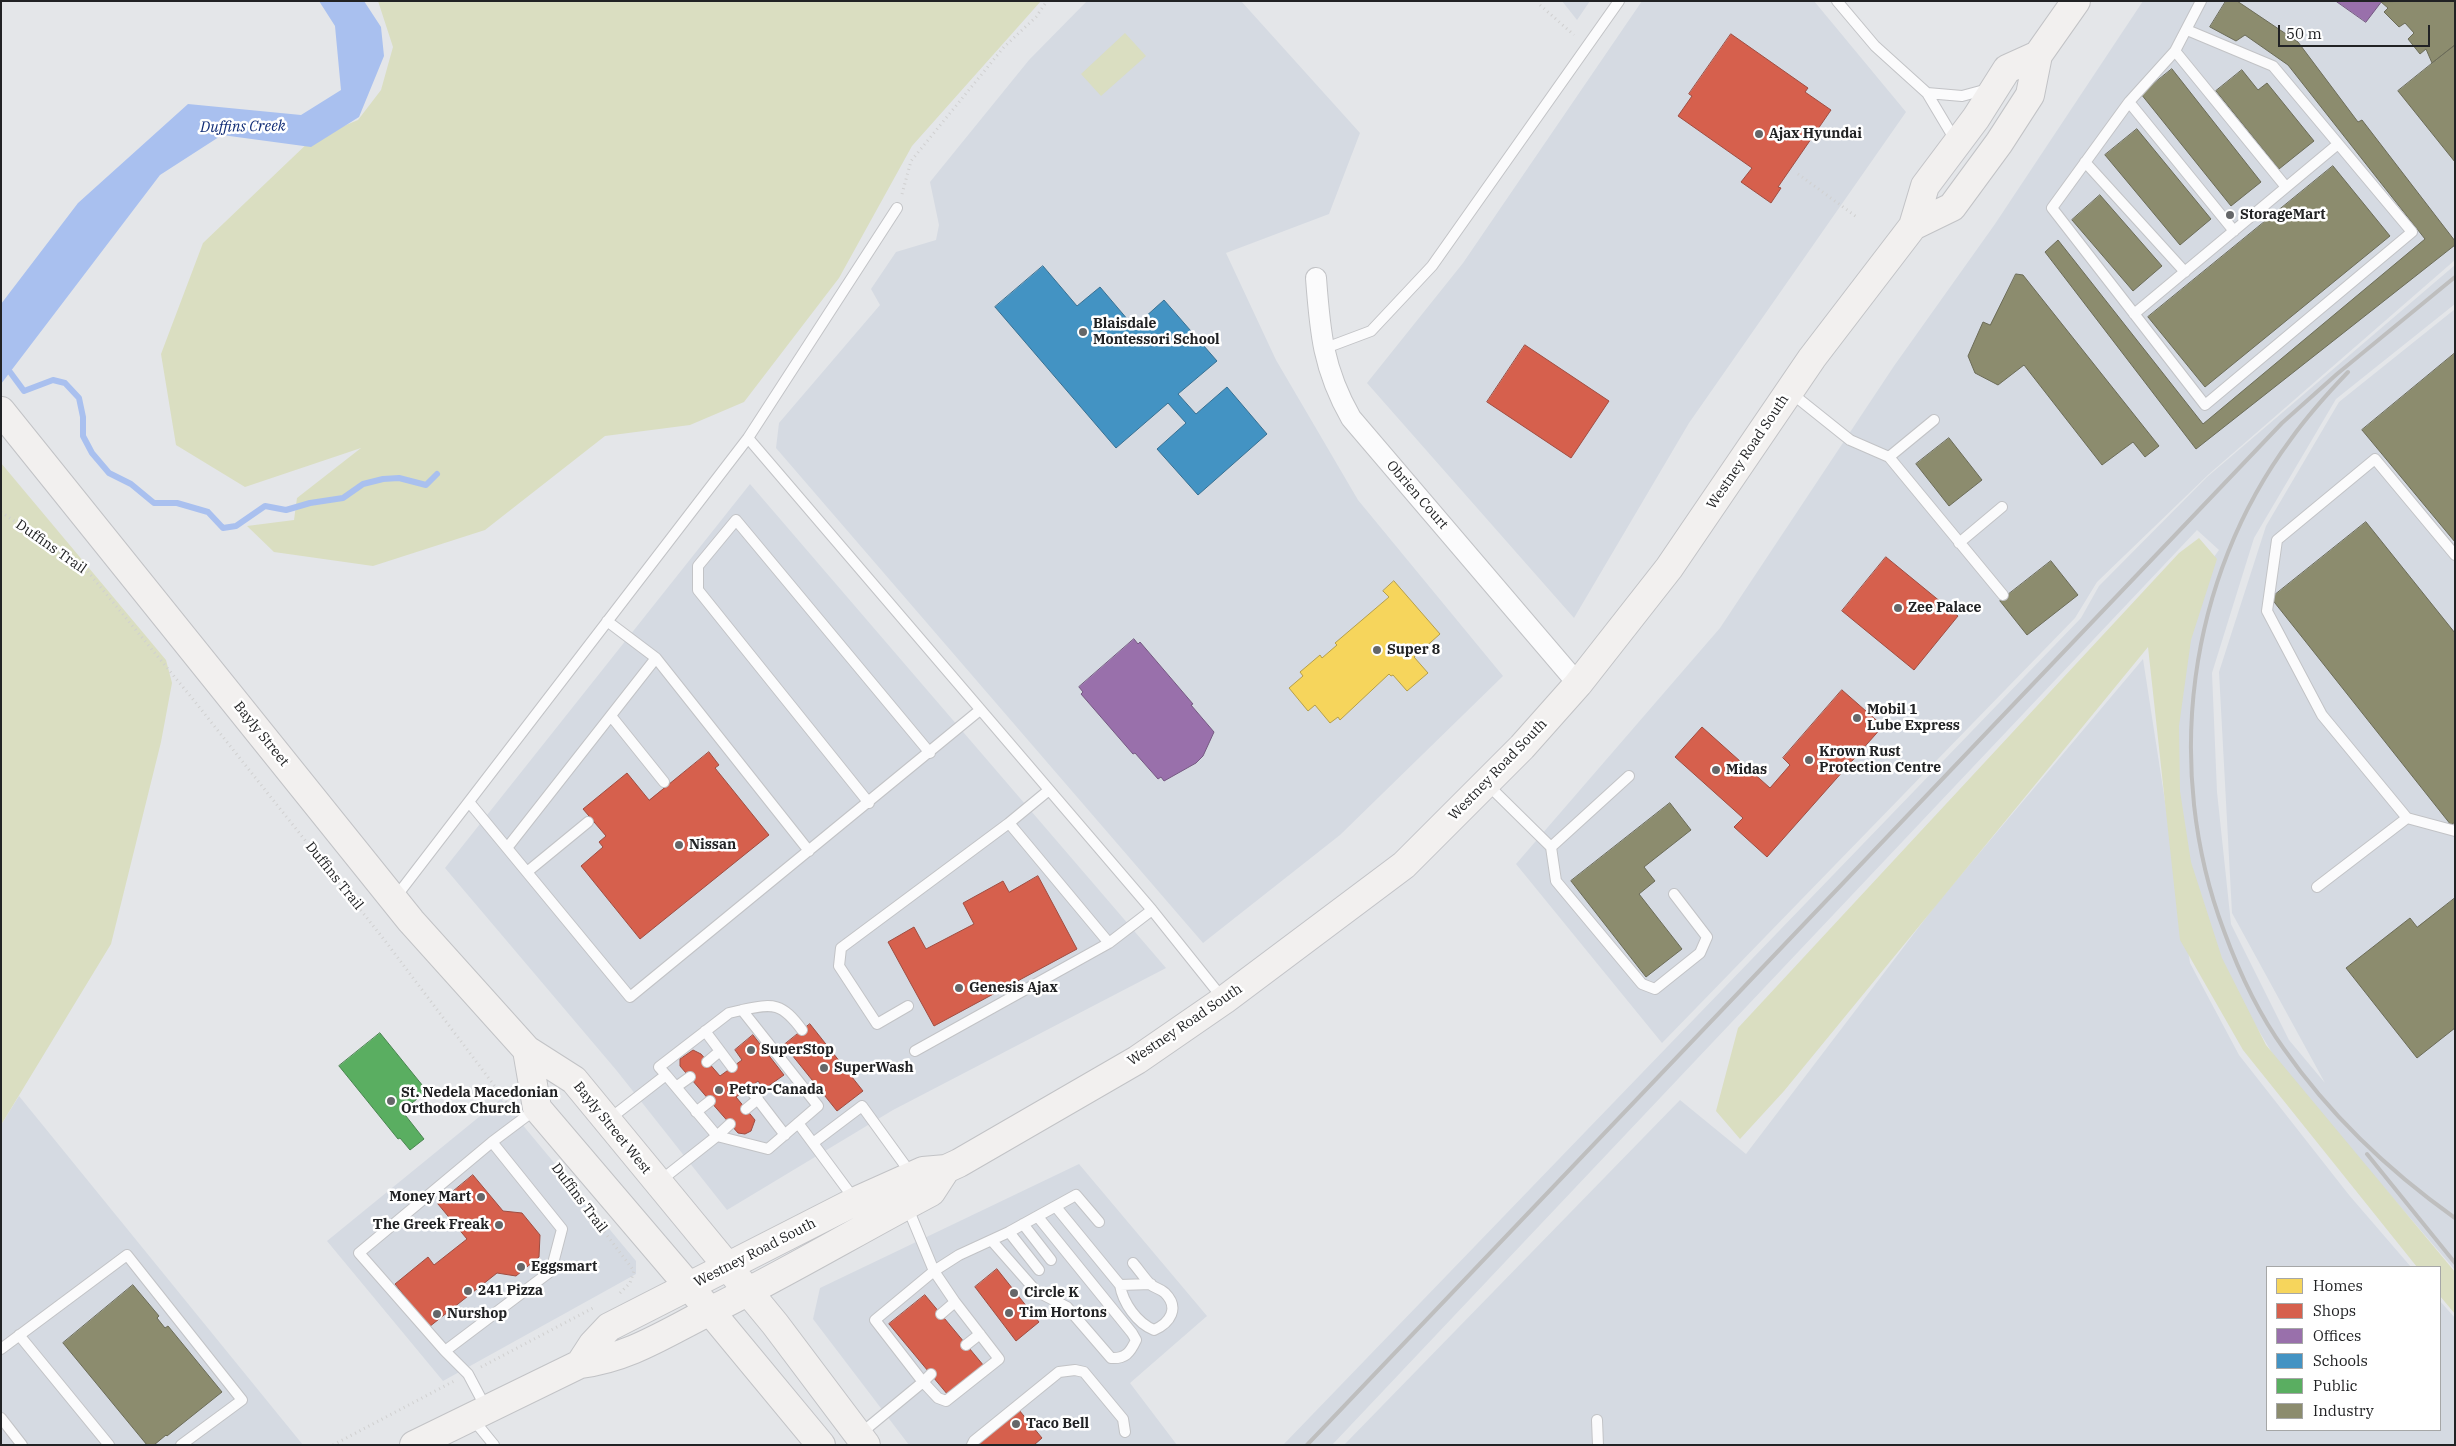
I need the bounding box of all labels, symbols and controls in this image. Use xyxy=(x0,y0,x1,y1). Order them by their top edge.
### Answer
scale bar xyxy=(2281,15,2434,47)
text: 50 m xyxy=(2286,24,2322,43)
water label: Duffins Creek xyxy=(200,117,286,137)
place label: Ajax Hyundai xyxy=(1769,126,1862,142)
marker: Ajax Hyundai xyxy=(1753,128,1765,140)
place label: StorageMart xyxy=(2240,207,2326,223)
marker: StorageMart xyxy=(2224,209,2236,221)
place label: Blaisdale Montessori School xyxy=(1093,316,1220,348)
marker: Blaisdale Montessori School xyxy=(1077,326,1089,338)
street label: Westney Road South xyxy=(1703,392,1793,512)
street label: Obrien Court xyxy=(1383,457,1451,533)
street label: Duffins Trail xyxy=(12,516,90,578)
place label: Zee Palace xyxy=(1908,600,1981,616)
marker: Zee Palace xyxy=(1892,602,1904,614)
place label: Super 8 xyxy=(1387,642,1440,658)
marker: Super 8 xyxy=(1371,644,1383,656)
street label: Bayly Street xyxy=(230,698,292,770)
place label: Mobil 1 Lube Express xyxy=(1867,702,1960,734)
marker: Mobil 1 Lube Express xyxy=(1851,712,1863,724)
street label: Westney Road South xyxy=(1445,716,1551,824)
place label: Krown Rust Protection Centre xyxy=(1819,744,1941,776)
marker: Krown Rust Protection Centre xyxy=(1803,754,1815,766)
place label: Midas xyxy=(1726,762,1767,778)
marker: Midas xyxy=(1710,764,1722,776)
place label: Nissan xyxy=(689,837,736,853)
street label: Duffins Trail xyxy=(301,839,367,913)
marker: Nissan xyxy=(673,839,685,851)
place label: Genesis Ajax xyxy=(969,980,1058,996)
street label: Westney Road South xyxy=(1125,980,1245,1070)
marker: Genesis Ajax xyxy=(953,982,965,994)
place label: SuperStop xyxy=(761,1042,834,1058)
marker: SuperStop xyxy=(745,1044,757,1056)
place label: SuperWash xyxy=(834,1060,914,1076)
marker: SuperWash xyxy=(818,1062,830,1074)
street label: Bayly Street West xyxy=(570,1078,654,1178)
place label: Petro-Canada xyxy=(729,1082,824,1098)
marker: Petro-Canada xyxy=(713,1084,725,1096)
place label: St. Nedela Macedonian Orthodox Church xyxy=(401,1085,558,1118)
marker: St. Nedela Macedonian Orthodox Church xyxy=(385,1095,397,1107)
street label: Duffins Trail xyxy=(547,1160,611,1236)
place label: Money Mart xyxy=(389,1189,471,1205)
marker: Money Mart xyxy=(475,1191,487,1203)
street label: Westney Road South xyxy=(691,1215,819,1291)
place label: The Greek Freak xyxy=(373,1217,489,1233)
marker: The Greek Freak xyxy=(493,1219,505,1231)
place label: Eggsmart xyxy=(531,1259,597,1275)
marker: Eggsmart xyxy=(515,1261,527,1273)
legend xyxy=(2266,1266,2441,1431)
text: Homes xyxy=(2313,1276,2363,1295)
place label: 241 Pizza xyxy=(478,1283,543,1299)
marker: 241 Pizza xyxy=(462,1285,474,1297)
place label: Circle K xyxy=(1024,1285,1079,1301)
marker: Circle K xyxy=(1008,1287,1020,1299)
text: Shops xyxy=(2313,1301,2356,1320)
place label: Tim Hortons xyxy=(1019,1305,1107,1321)
place label: Nurshop xyxy=(447,1306,507,1322)
marker: Tim Hortons xyxy=(1003,1307,1015,1319)
marker: Nurshop xyxy=(431,1308,443,1320)
text: Offices xyxy=(2313,1326,2361,1345)
text: Schools xyxy=(2313,1351,2368,1370)
text: Public xyxy=(2313,1376,2358,1395)
text: Industry xyxy=(2313,1401,2374,1420)
place label: Taco Bell xyxy=(1026,1416,1089,1432)
marker: Taco Bell xyxy=(1010,1418,1022,1430)

